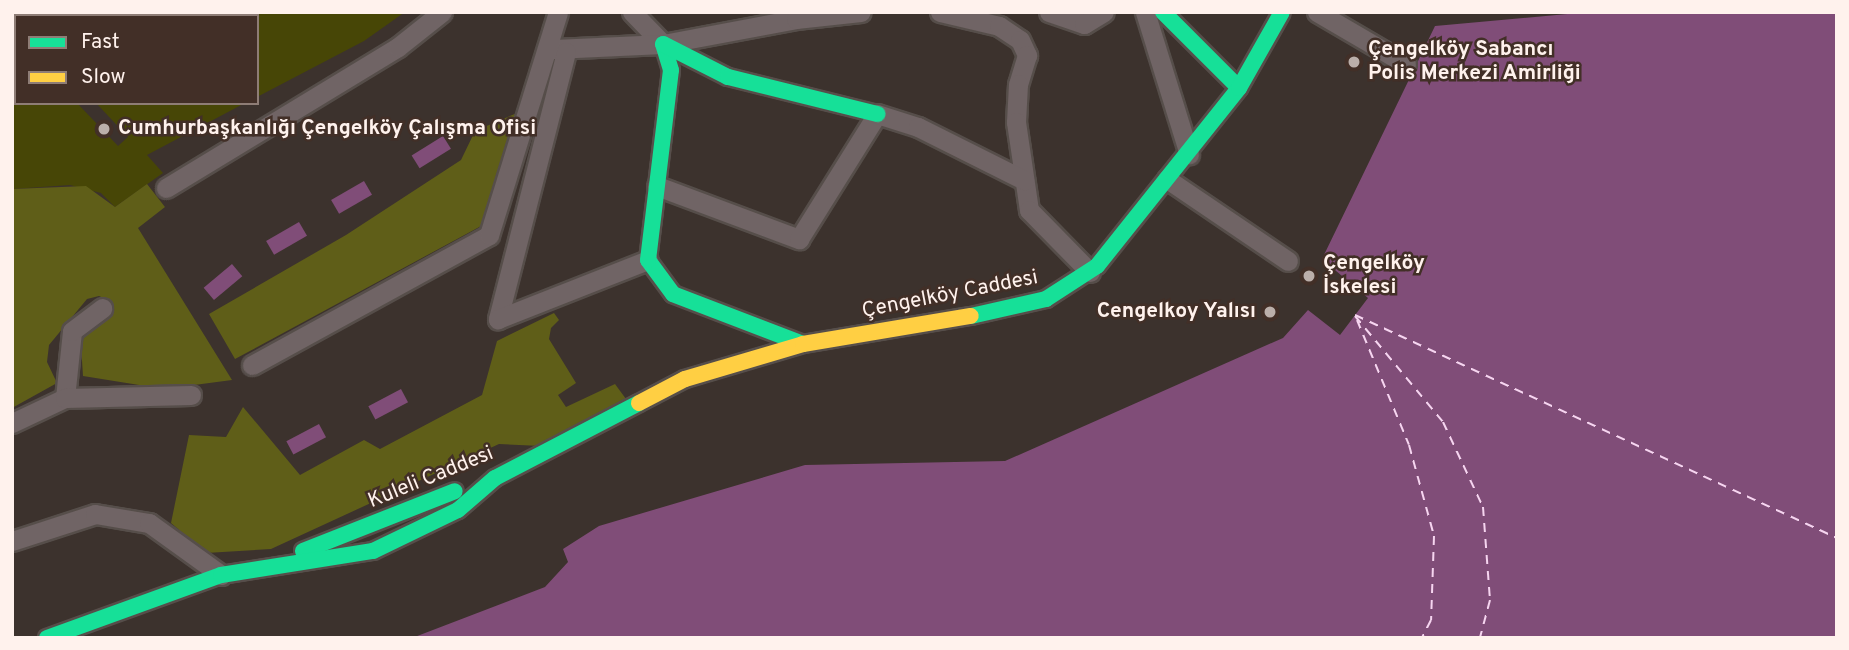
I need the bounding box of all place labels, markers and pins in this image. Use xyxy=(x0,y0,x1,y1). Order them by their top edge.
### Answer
place label: Çengelköy Sabancı Polis Merkezi Amirliği xyxy=(1368,37,1582,87)
marker: Çengelköy Sabancı Polis Merkezi Amirliği xyxy=(1346,54,1362,70)
place label: Cumhurbaşkanlığı Çengelköy Çalışma Ofisi xyxy=(118,116,536,142)
marker: Cumhurbaşkanlığı Çengelköy Çalışma Ofisi xyxy=(96,121,112,137)
place label: Çengelköy İskelesi xyxy=(1323,251,1425,301)
marker: Çengelköy İskelesi xyxy=(1301,268,1317,284)
place label: Cengelkoy Yalısı xyxy=(1096,299,1256,325)
marker: Cengelkoy Yalısı xyxy=(1262,304,1278,320)

